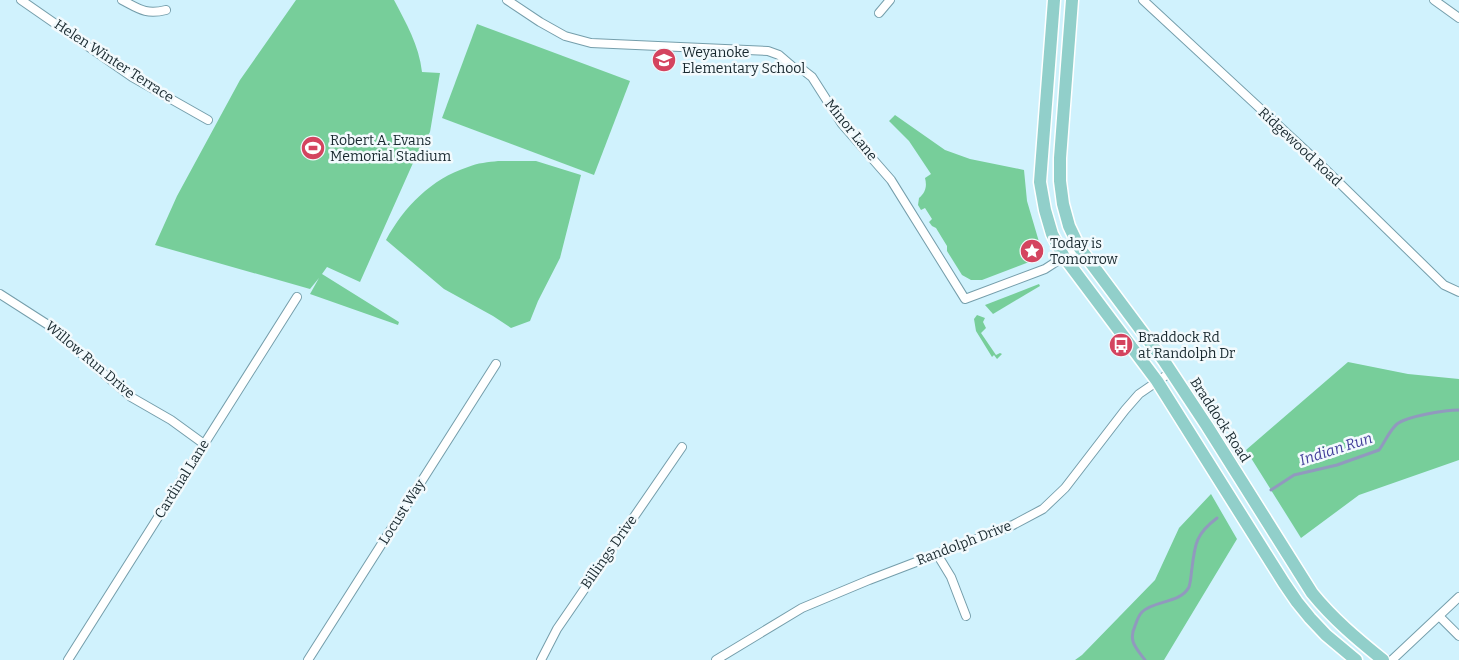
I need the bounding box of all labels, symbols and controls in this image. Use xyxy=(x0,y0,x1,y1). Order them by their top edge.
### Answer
street label: Helen Winter Terrace xyxy=(51,16,177,106)
place label: Weyanoke Elementary School xyxy=(682,44,805,77)
school or university icon: Weyanoke Elementary School xyxy=(651,47,677,73)
street label: Minor Lane xyxy=(821,96,881,164)
street label: Ridgewood Road xyxy=(1255,104,1345,190)
place label: Robert A. Evans Memorial Stadium xyxy=(330,132,452,165)
sports icon: Robert A. Evans Memorial Stadium xyxy=(300,135,326,161)
place label: Today is Tomorrow xyxy=(1050,235,1119,268)
place icon: Today is Tomorrow xyxy=(1019,238,1045,264)
street label: Willow Run Drive xyxy=(42,318,138,402)
place label: Braddock Rd at Randolph Dr xyxy=(1138,329,1235,362)
bus stop icon: Braddock Rd at Randolph Dr xyxy=(1108,332,1134,358)
street label: Braddock Road xyxy=(1186,375,1254,465)
water label: Indian Run xyxy=(1297,429,1375,469)
street label: Cardinal Lane xyxy=(151,436,213,522)
street label: Locust Way xyxy=(375,476,429,548)
street label: Billings Drive xyxy=(577,512,641,592)
street label: Randolph Drive xyxy=(914,517,1014,569)

